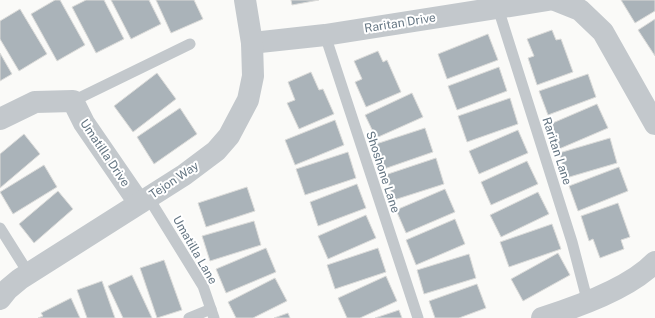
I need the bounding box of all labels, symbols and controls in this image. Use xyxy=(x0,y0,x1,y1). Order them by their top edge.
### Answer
street label: Raritan Drive xyxy=(363,10,437,36)
street label: Raritan Lane xyxy=(539,115,575,187)
street label: Umatilla Drive xyxy=(77,117,133,189)
street label: Shoshone Lane xyxy=(363,129,403,215)
street label: Tejon Way xyxy=(147,158,202,202)
street label: Umatilla Lane xyxy=(170,213,220,287)

